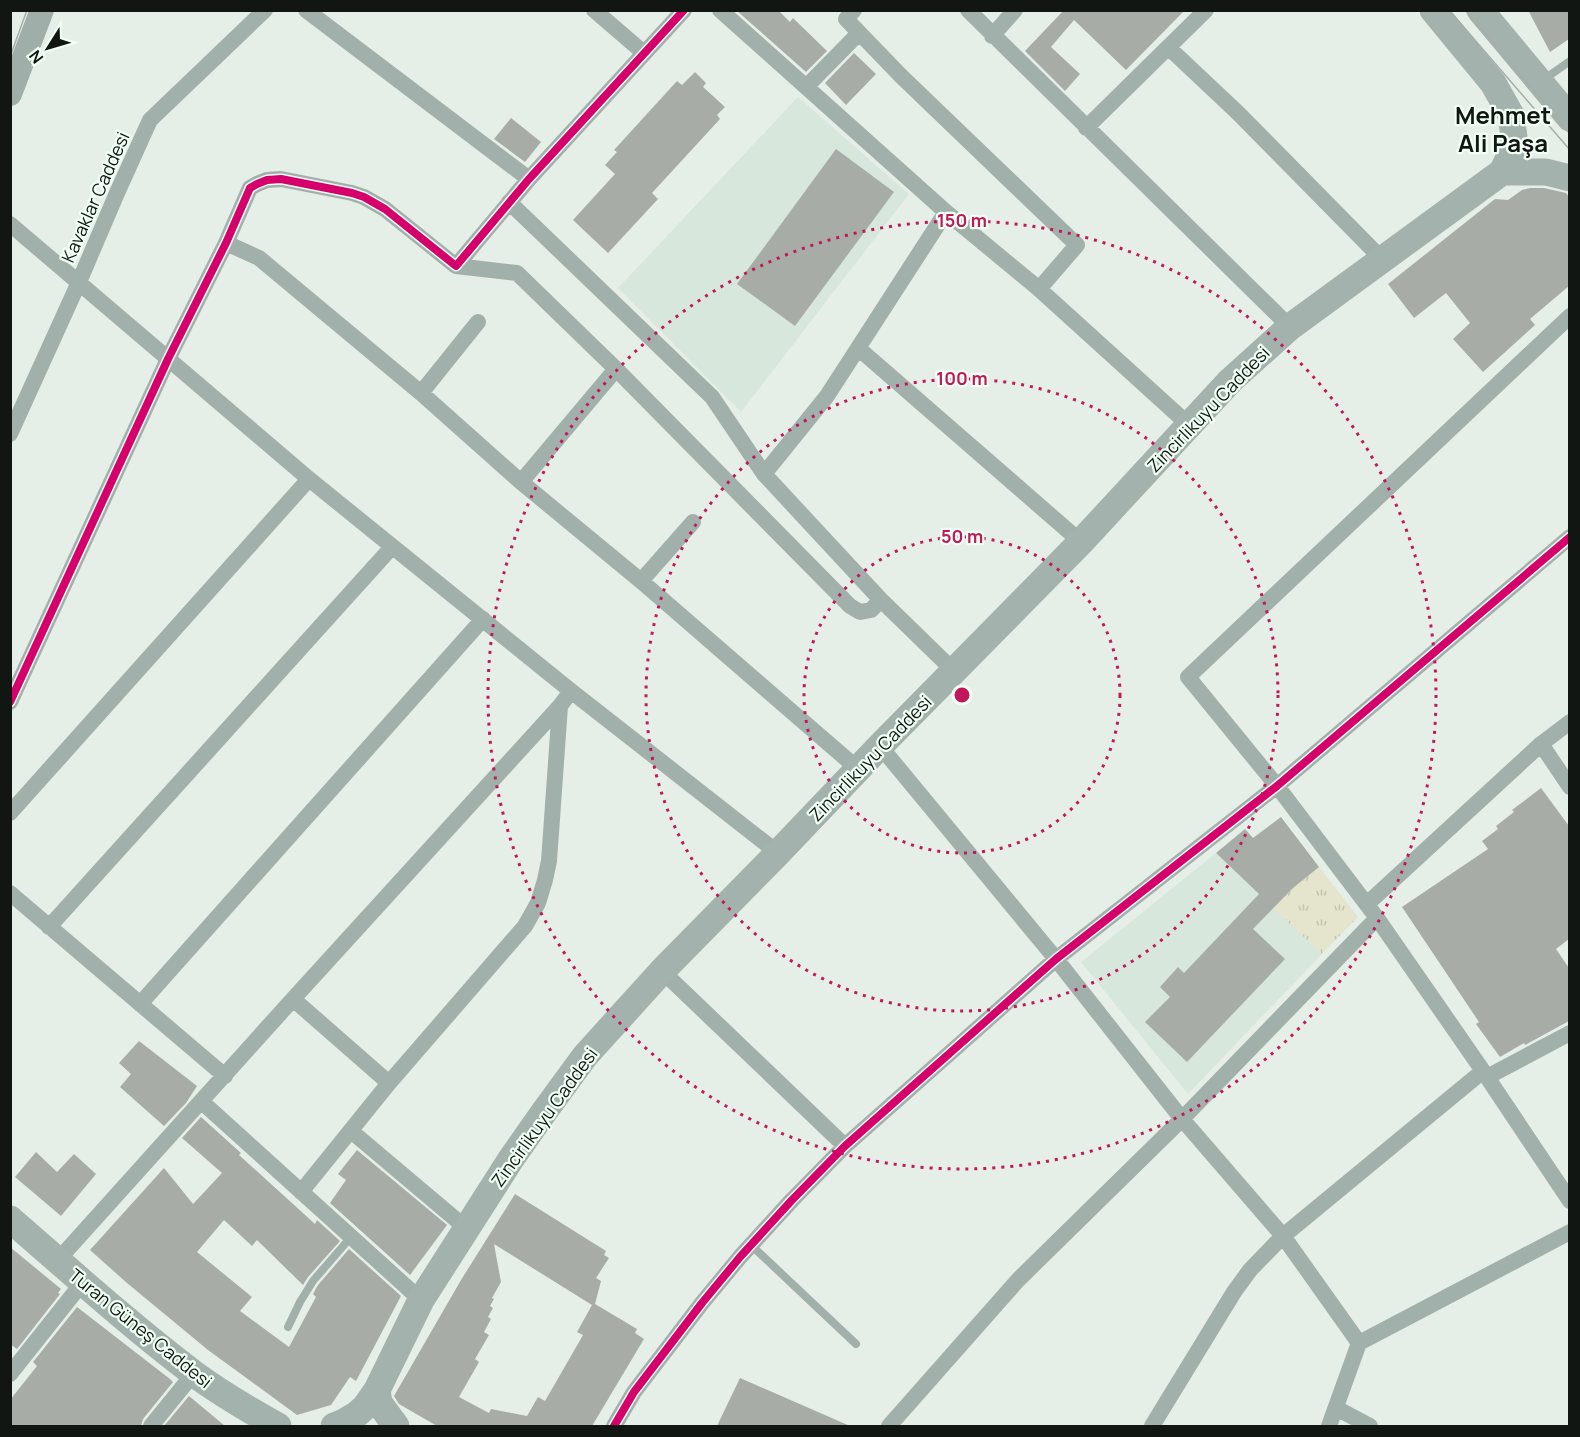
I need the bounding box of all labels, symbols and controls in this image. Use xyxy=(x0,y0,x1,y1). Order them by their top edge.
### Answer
north arrow xyxy=(18,18,78,78)
text: N xyxy=(24,46,48,68)
district label: Mehmet Ali Paşa xyxy=(1455,98,1551,159)
street label: Kavaklar Caddesi xyxy=(55,128,135,266)
text: 150 m xyxy=(937,208,987,232)
street label: Zincirlikuyu Caddesi xyxy=(1142,341,1274,477)
text: 100 m xyxy=(936,366,988,390)
text: 50 m xyxy=(941,524,983,548)
centre of rings xyxy=(952,685,972,705)
street label: Zincirlikuyu Caddesi xyxy=(804,690,936,826)
street label: Zincirlikuyu Caddesi xyxy=(485,1043,603,1191)
street label: Turan Güneş Caddesi xyxy=(65,1263,217,1393)

